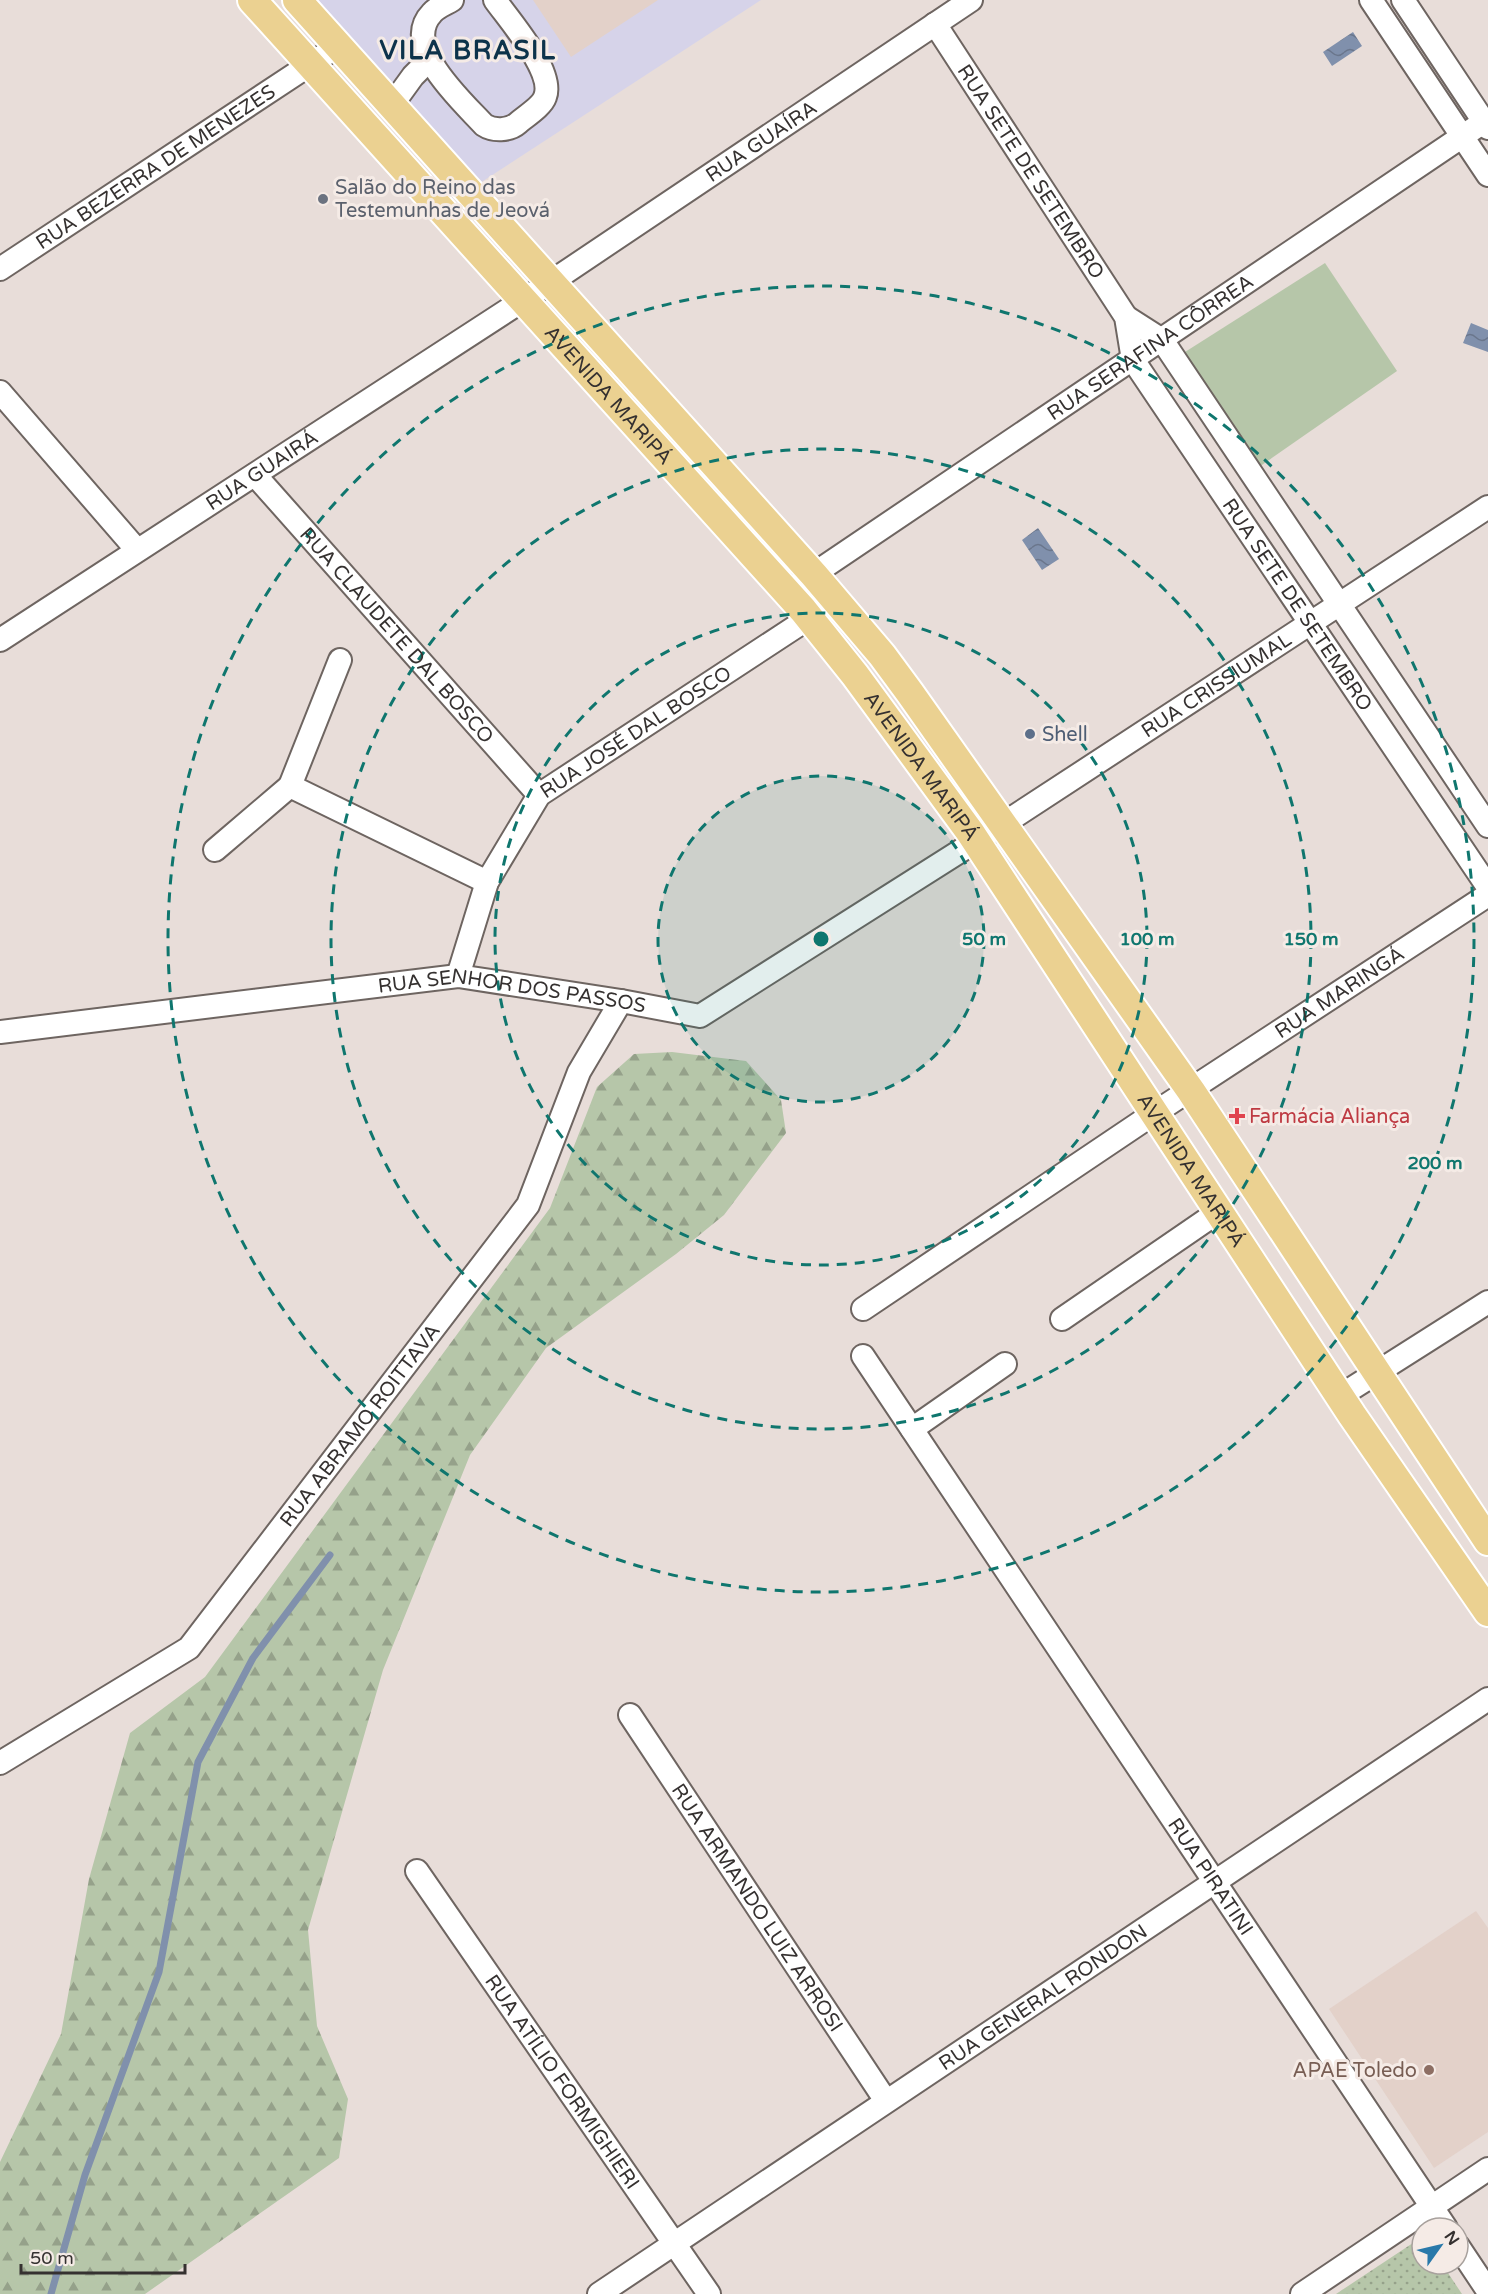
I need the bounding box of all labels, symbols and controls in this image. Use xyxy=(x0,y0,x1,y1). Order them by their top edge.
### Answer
district label: VILA BRASIL xyxy=(380,35,556,66)
street label: RUA SETE DE SETEMBRO xyxy=(952,60,1109,284)
street label: RUA BEZERRA DE MENEZES xyxy=(32,80,280,255)
street label: RUA GUAÍRA xyxy=(701,96,822,188)
place label: Salão do Reino das Testemunhas de Jeová xyxy=(335,176,550,223)
marker: Salão do Reino das Testemunhas de Jeová xyxy=(316,192,330,206)
street label: RUA SERAFINA CÔRREA xyxy=(1043,270,1258,426)
street label: AVENIDA MARIPÁ xyxy=(539,321,678,470)
street label: RUA GUAIRÁ xyxy=(202,425,323,516)
street label: RUA SETE DE SETEMBRO xyxy=(1217,494,1377,716)
street label: RUA CLAUDETE DAL BOSCO xyxy=(294,523,498,749)
street label: RUA CRISSIUMAL xyxy=(1137,628,1297,743)
street label: RUA JOSÉ DAL BOSCO xyxy=(536,661,736,804)
street label: AVENIDA MARIPÁ xyxy=(858,687,984,846)
place label: Shell xyxy=(1042,723,1088,747)
marker: Shell xyxy=(1023,727,1037,741)
text: 50 m xyxy=(962,928,1006,950)
text: 100 m xyxy=(1119,928,1175,950)
text: 150 m xyxy=(1283,928,1339,950)
centre of rings xyxy=(811,929,831,949)
street label: RUA MARINGÁ xyxy=(1271,941,1409,1044)
street label: RUA SENHOR DOS PASSOS xyxy=(377,964,648,1018)
street label: AVENIDA MARIPÁ xyxy=(1132,1089,1251,1252)
place label: Farmácia Aliança xyxy=(1249,1105,1410,1129)
marker: Farmácia Aliança xyxy=(1230,1109,1244,1123)
text: 200 m xyxy=(1407,1152,1463,1174)
street label: RUA ABRAMO ROITTAVA xyxy=(275,1319,446,1532)
street label: RUA ARMANDO LUIZ ARROSI xyxy=(666,1779,848,2037)
street label: RUA PIRATINI xyxy=(1162,1814,1258,1940)
street label: RUA GENERAL RONDON xyxy=(935,1920,1152,2076)
street label: RUA ATÍLIO FORMIGHIERI xyxy=(479,1970,644,2194)
place label: APAE Toledo xyxy=(1293,2059,1417,2083)
marker: APAE Toledo xyxy=(1422,2063,1436,2077)
north arrow xyxy=(1410,2216,1470,2276)
text: N xyxy=(1440,2227,1463,2249)
scale bar xyxy=(21,2237,184,2275)
text: 50 m xyxy=(30,2247,74,2269)

